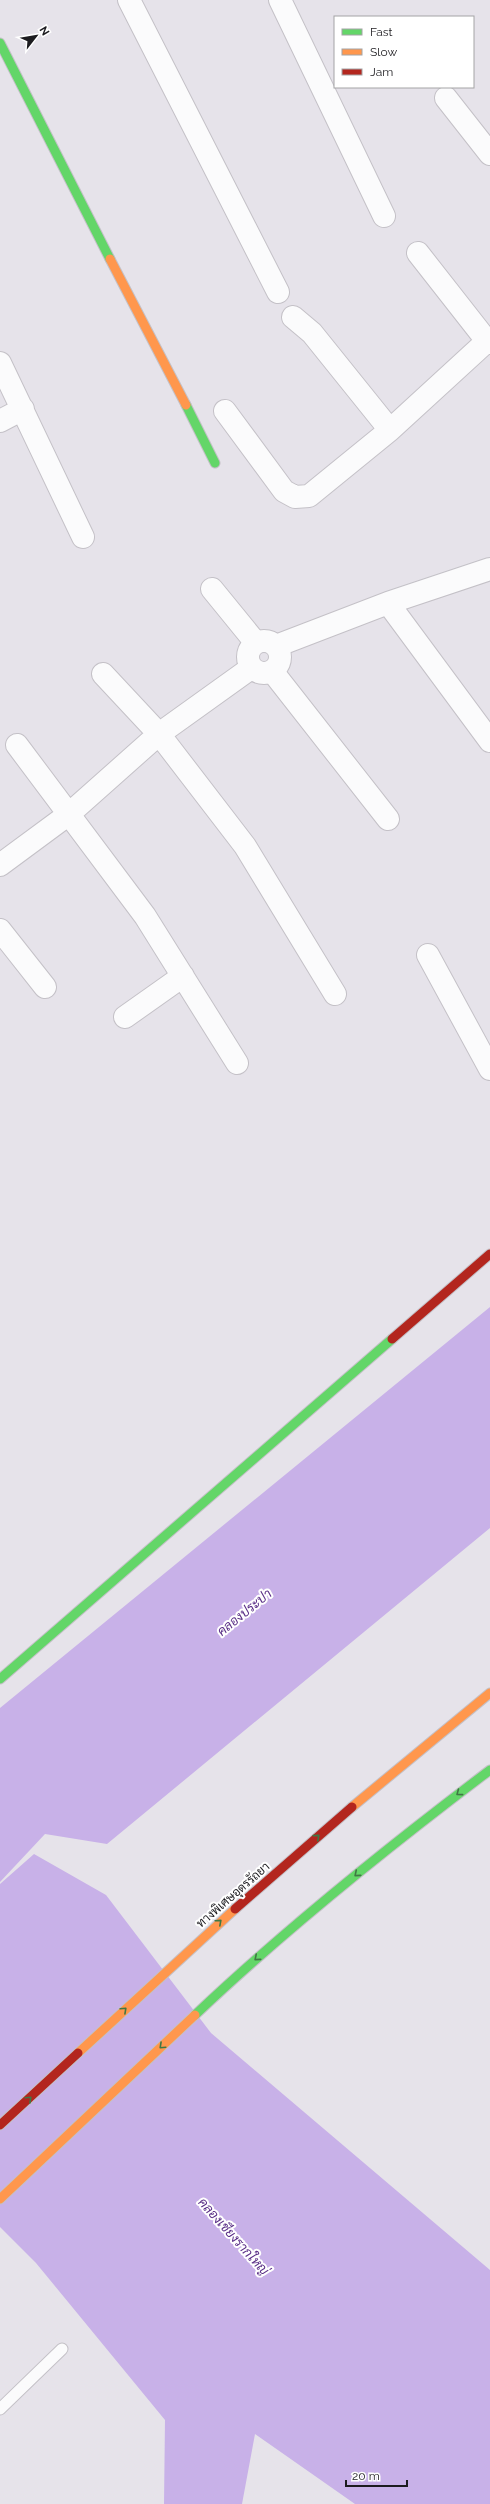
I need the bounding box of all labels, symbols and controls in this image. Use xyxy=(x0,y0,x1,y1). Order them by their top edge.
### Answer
north arrow xyxy=(16,16,56,56)
legend xyxy=(334,16,474,88)
text: N xyxy=(36,24,52,38)
text: Fast xyxy=(370,25,393,39)
text: Slow xyxy=(370,45,397,59)
text: Jam xyxy=(370,65,393,79)
water label: คลองประปา xyxy=(214,1586,274,1639)
one-way arrow xyxy=(456,1789,463,1796)
one-way arrow xyxy=(313,1834,320,1841)
street label: ทางพิเศษอุดรรัถยา xyxy=(194,1859,274,1932)
one-way arrow xyxy=(354,1870,362,1877)
one-way arrow xyxy=(215,1920,222,1927)
one-way arrow xyxy=(255,1953,262,1960)
one-way arrow xyxy=(119,2008,127,2015)
one-way arrow xyxy=(159,2042,167,2049)
one-way arrow xyxy=(24,2097,31,2104)
water label: คลองเชียงรากใหญ่ xyxy=(194,2193,274,2279)
scale bar xyxy=(346,2462,407,2488)
text: 20 m xyxy=(352,2469,380,2483)

